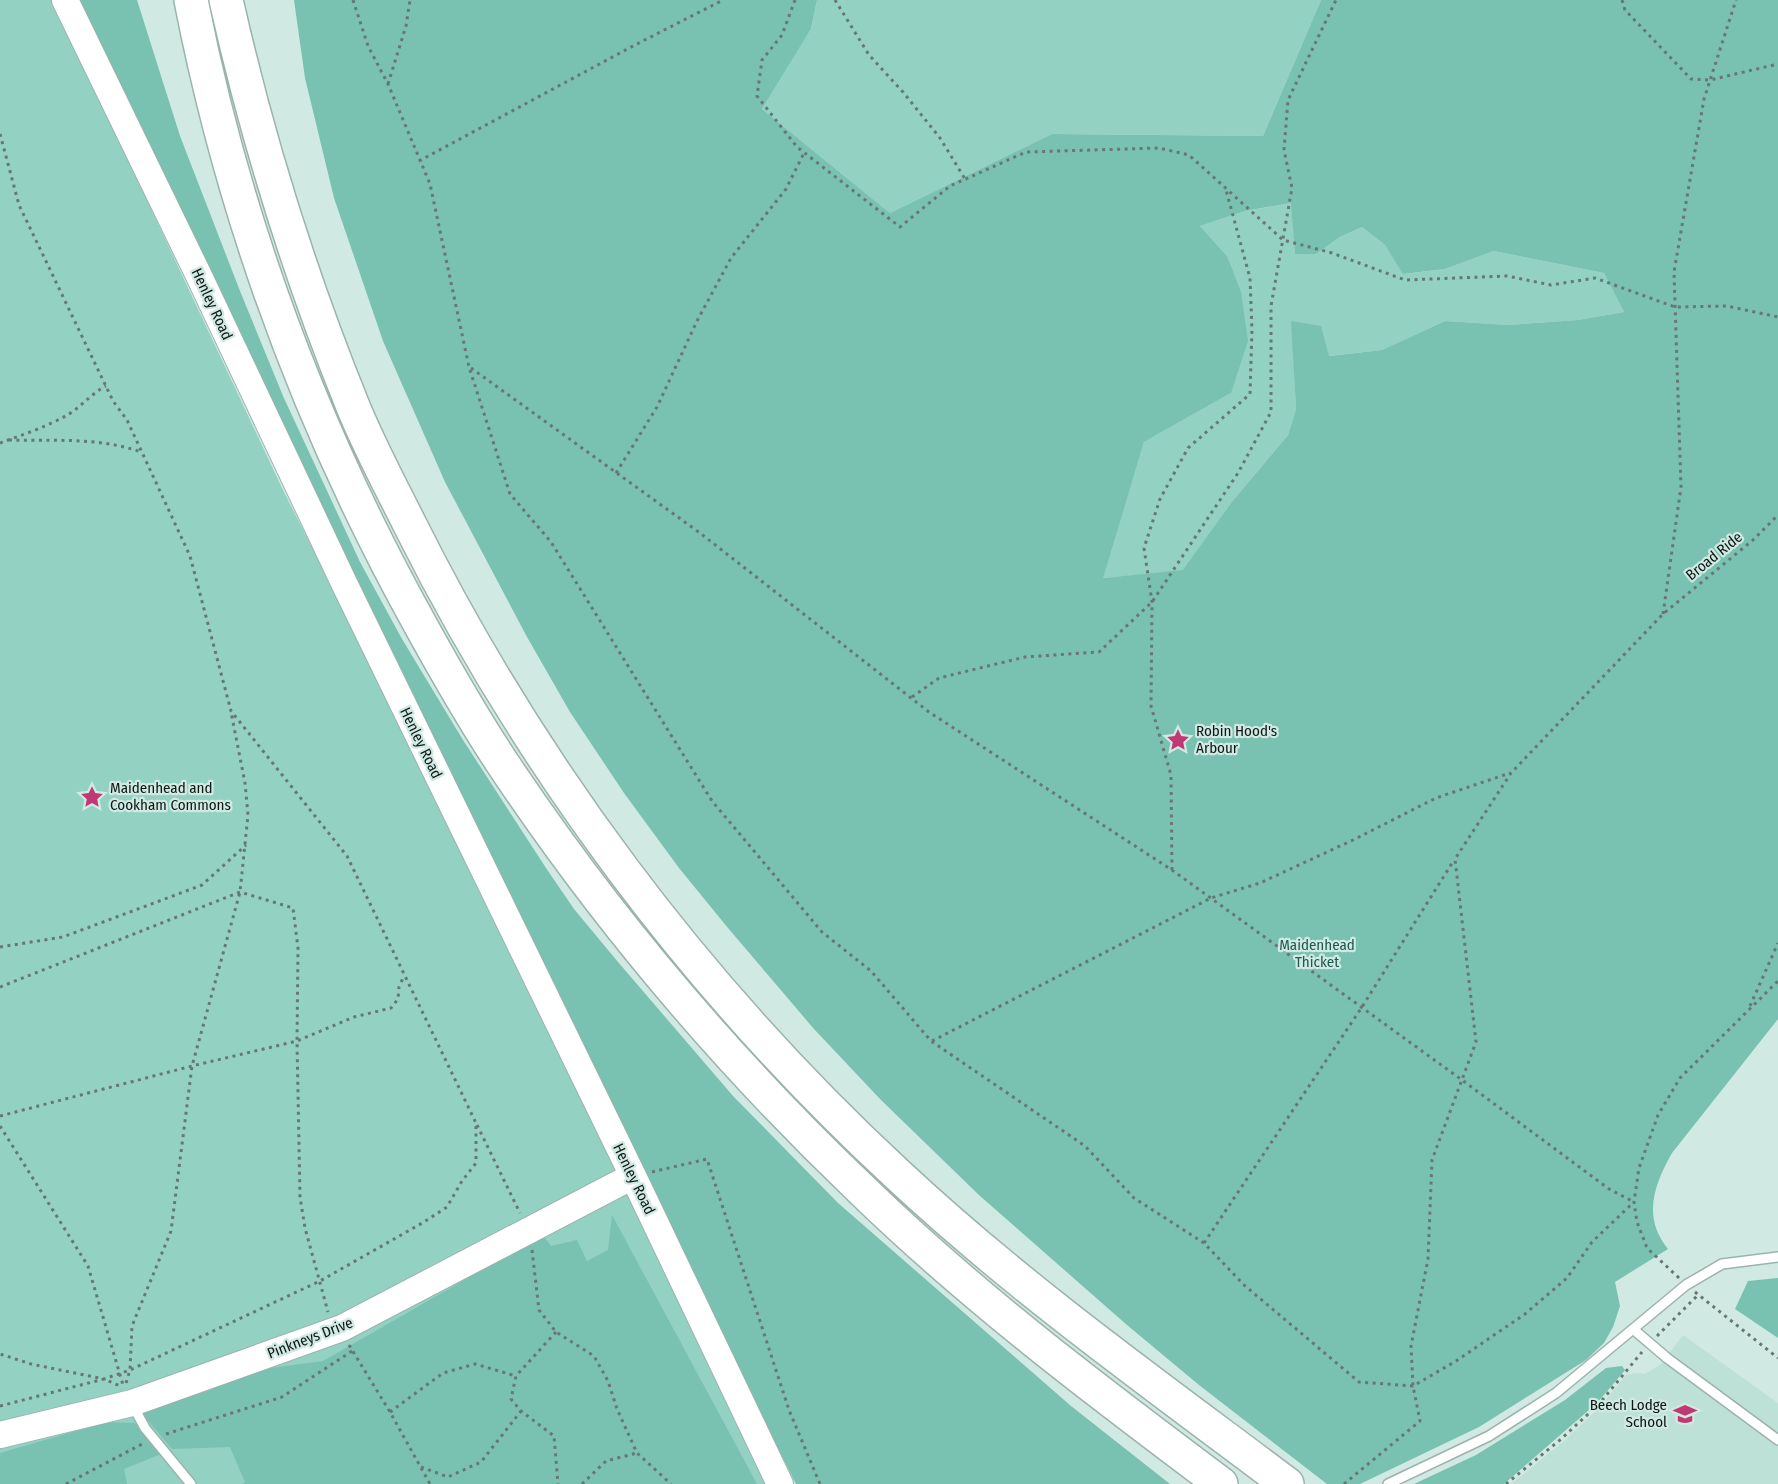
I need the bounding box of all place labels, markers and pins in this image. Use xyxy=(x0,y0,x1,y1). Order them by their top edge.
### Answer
place label: Robin Hood's Arbour xyxy=(1196,722,1277,757)
place icon: Robin Hood's Arbour xyxy=(1165,727,1191,753)
place label: Maidenhead and Cookham Commons xyxy=(110,779,231,814)
place icon: Maidenhead and Cookham Commons xyxy=(79,784,105,810)
place label: Beech Lodge School xyxy=(1590,1396,1667,1431)
school or university icon: Beech Lodge School xyxy=(1672,1401,1698,1427)

